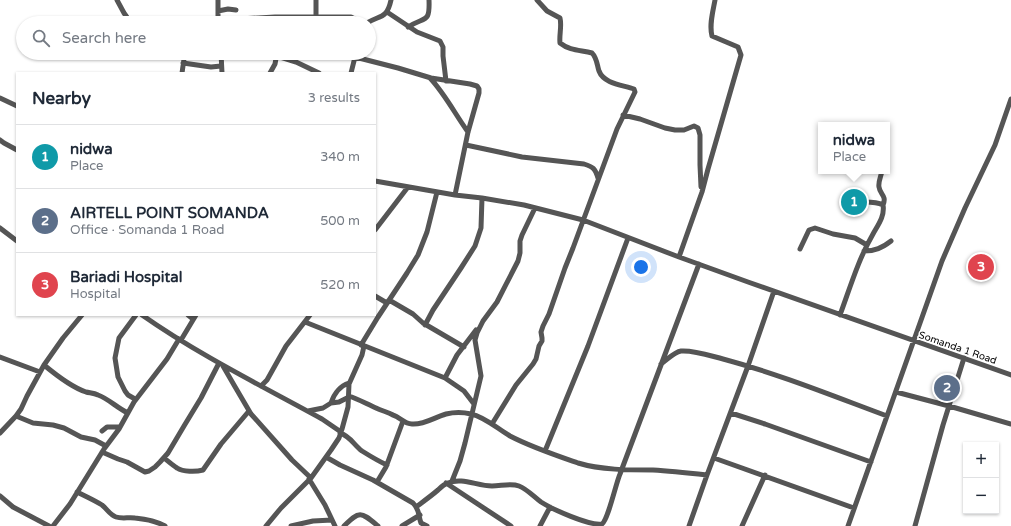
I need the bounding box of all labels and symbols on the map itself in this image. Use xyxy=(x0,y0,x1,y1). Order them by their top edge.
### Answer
pin: 1 xyxy=(841,187,867,217)
pin: 3 xyxy=(968,252,994,282)
your location xyxy=(631,257,651,277)
street label: Somanda 1 Road xyxy=(917,329,998,367)
pin: 2 xyxy=(934,373,960,403)

